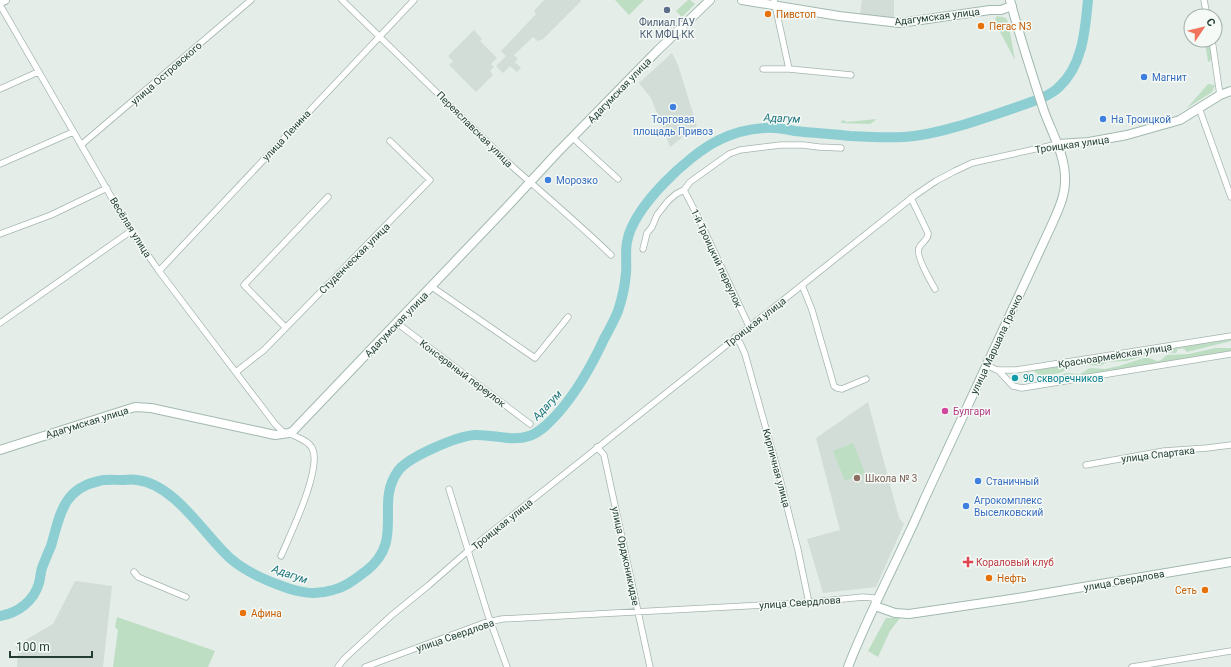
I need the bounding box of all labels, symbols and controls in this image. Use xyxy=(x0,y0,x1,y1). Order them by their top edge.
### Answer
marker: Филиал ГАУ КК МФЦ КК xyxy=(662,5,672,15)
street label: Адагумская улица xyxy=(894,6,980,27)
north arrow xyxy=(1183,8,1223,48)
marker: Пивстоп xyxy=(763,9,773,19)
place label: Пивстоп xyxy=(776,9,816,20)
place label: Филиал ГАУ КК МФЦ КК xyxy=(639,16,695,40)
text: С xyxy=(1203,16,1218,29)
marker: Пегас N3 xyxy=(976,21,986,31)
place label: Пегас N3 xyxy=(989,21,1032,32)
street label: улица Островского xyxy=(129,40,204,107)
street label: Адагумская улица xyxy=(586,56,653,125)
marker: Магнит xyxy=(1139,72,1149,82)
place label: Магнит xyxy=(1152,72,1187,83)
street label: Переяславская улица xyxy=(435,89,515,169)
marker: Торговая площадь Привоз xyxy=(668,102,678,112)
street label: улица Ленина xyxy=(260,108,313,163)
water label: Адагум xyxy=(762,111,801,126)
place label: Торговая площадь Привоз xyxy=(633,114,713,137)
marker: На Троицкой xyxy=(1098,114,1108,124)
place label: На Троицкой xyxy=(1111,114,1171,125)
street label: Троицкая улица xyxy=(1034,134,1110,155)
marker: Морозко xyxy=(543,175,553,185)
place label: Морозко xyxy=(556,175,598,186)
street label: Весёлая улица xyxy=(108,195,153,259)
street label: 1-й Троицкий переулок xyxy=(689,207,745,310)
street label: Студенческая улица xyxy=(317,221,392,296)
street label: Адагумская улица xyxy=(363,290,430,359)
street label: улица Маршала Гречко xyxy=(968,292,1025,396)
street label: Троицкая улица xyxy=(722,295,788,350)
street label: Консервный переулок xyxy=(418,337,508,410)
street label: Красноармейская улица xyxy=(1057,341,1173,370)
marker: 90 скворечников xyxy=(1010,373,1020,383)
place label: 90 скворечников xyxy=(1023,373,1104,384)
water label: Адагум xyxy=(529,388,565,424)
street label: Адагумская улица xyxy=(44,405,130,440)
marker: Булгари xyxy=(940,406,950,416)
place label: Булгари xyxy=(953,406,991,417)
street label: Кирпичная улица xyxy=(761,427,792,509)
street label: улица Спартака xyxy=(1121,445,1195,464)
marker: Школа № 3 xyxy=(852,473,862,483)
place label: Школа № 3 xyxy=(865,473,917,484)
marker: Станичный xyxy=(973,476,983,486)
place label: Станичный xyxy=(986,476,1039,487)
place label: Агрокомплекс Выселковский xyxy=(974,495,1043,518)
street label: Троицкая улица xyxy=(470,497,535,552)
marker: Агрокомплекс Выселковский xyxy=(961,501,971,511)
street label: улица Орджоникидзе xyxy=(610,506,641,607)
marker: Кораловый клуб xyxy=(963,557,973,567)
place label: Кораловый клуб xyxy=(976,557,1054,568)
water label: Адагум xyxy=(269,562,309,587)
street label: улица Свердлова xyxy=(1083,568,1165,593)
marker: Нефть xyxy=(984,573,994,583)
place label: Нефть xyxy=(997,573,1027,584)
place label: Сеть xyxy=(1175,585,1197,596)
marker: Сеть xyxy=(1200,585,1210,595)
street label: улица Свердлова xyxy=(759,594,841,611)
marker: Афина xyxy=(238,608,248,618)
place label: Афина xyxy=(251,608,282,619)
street label: улица Свердлова xyxy=(415,617,496,654)
scale bar xyxy=(10,633,92,659)
text: 100 m xyxy=(16,640,50,654)

